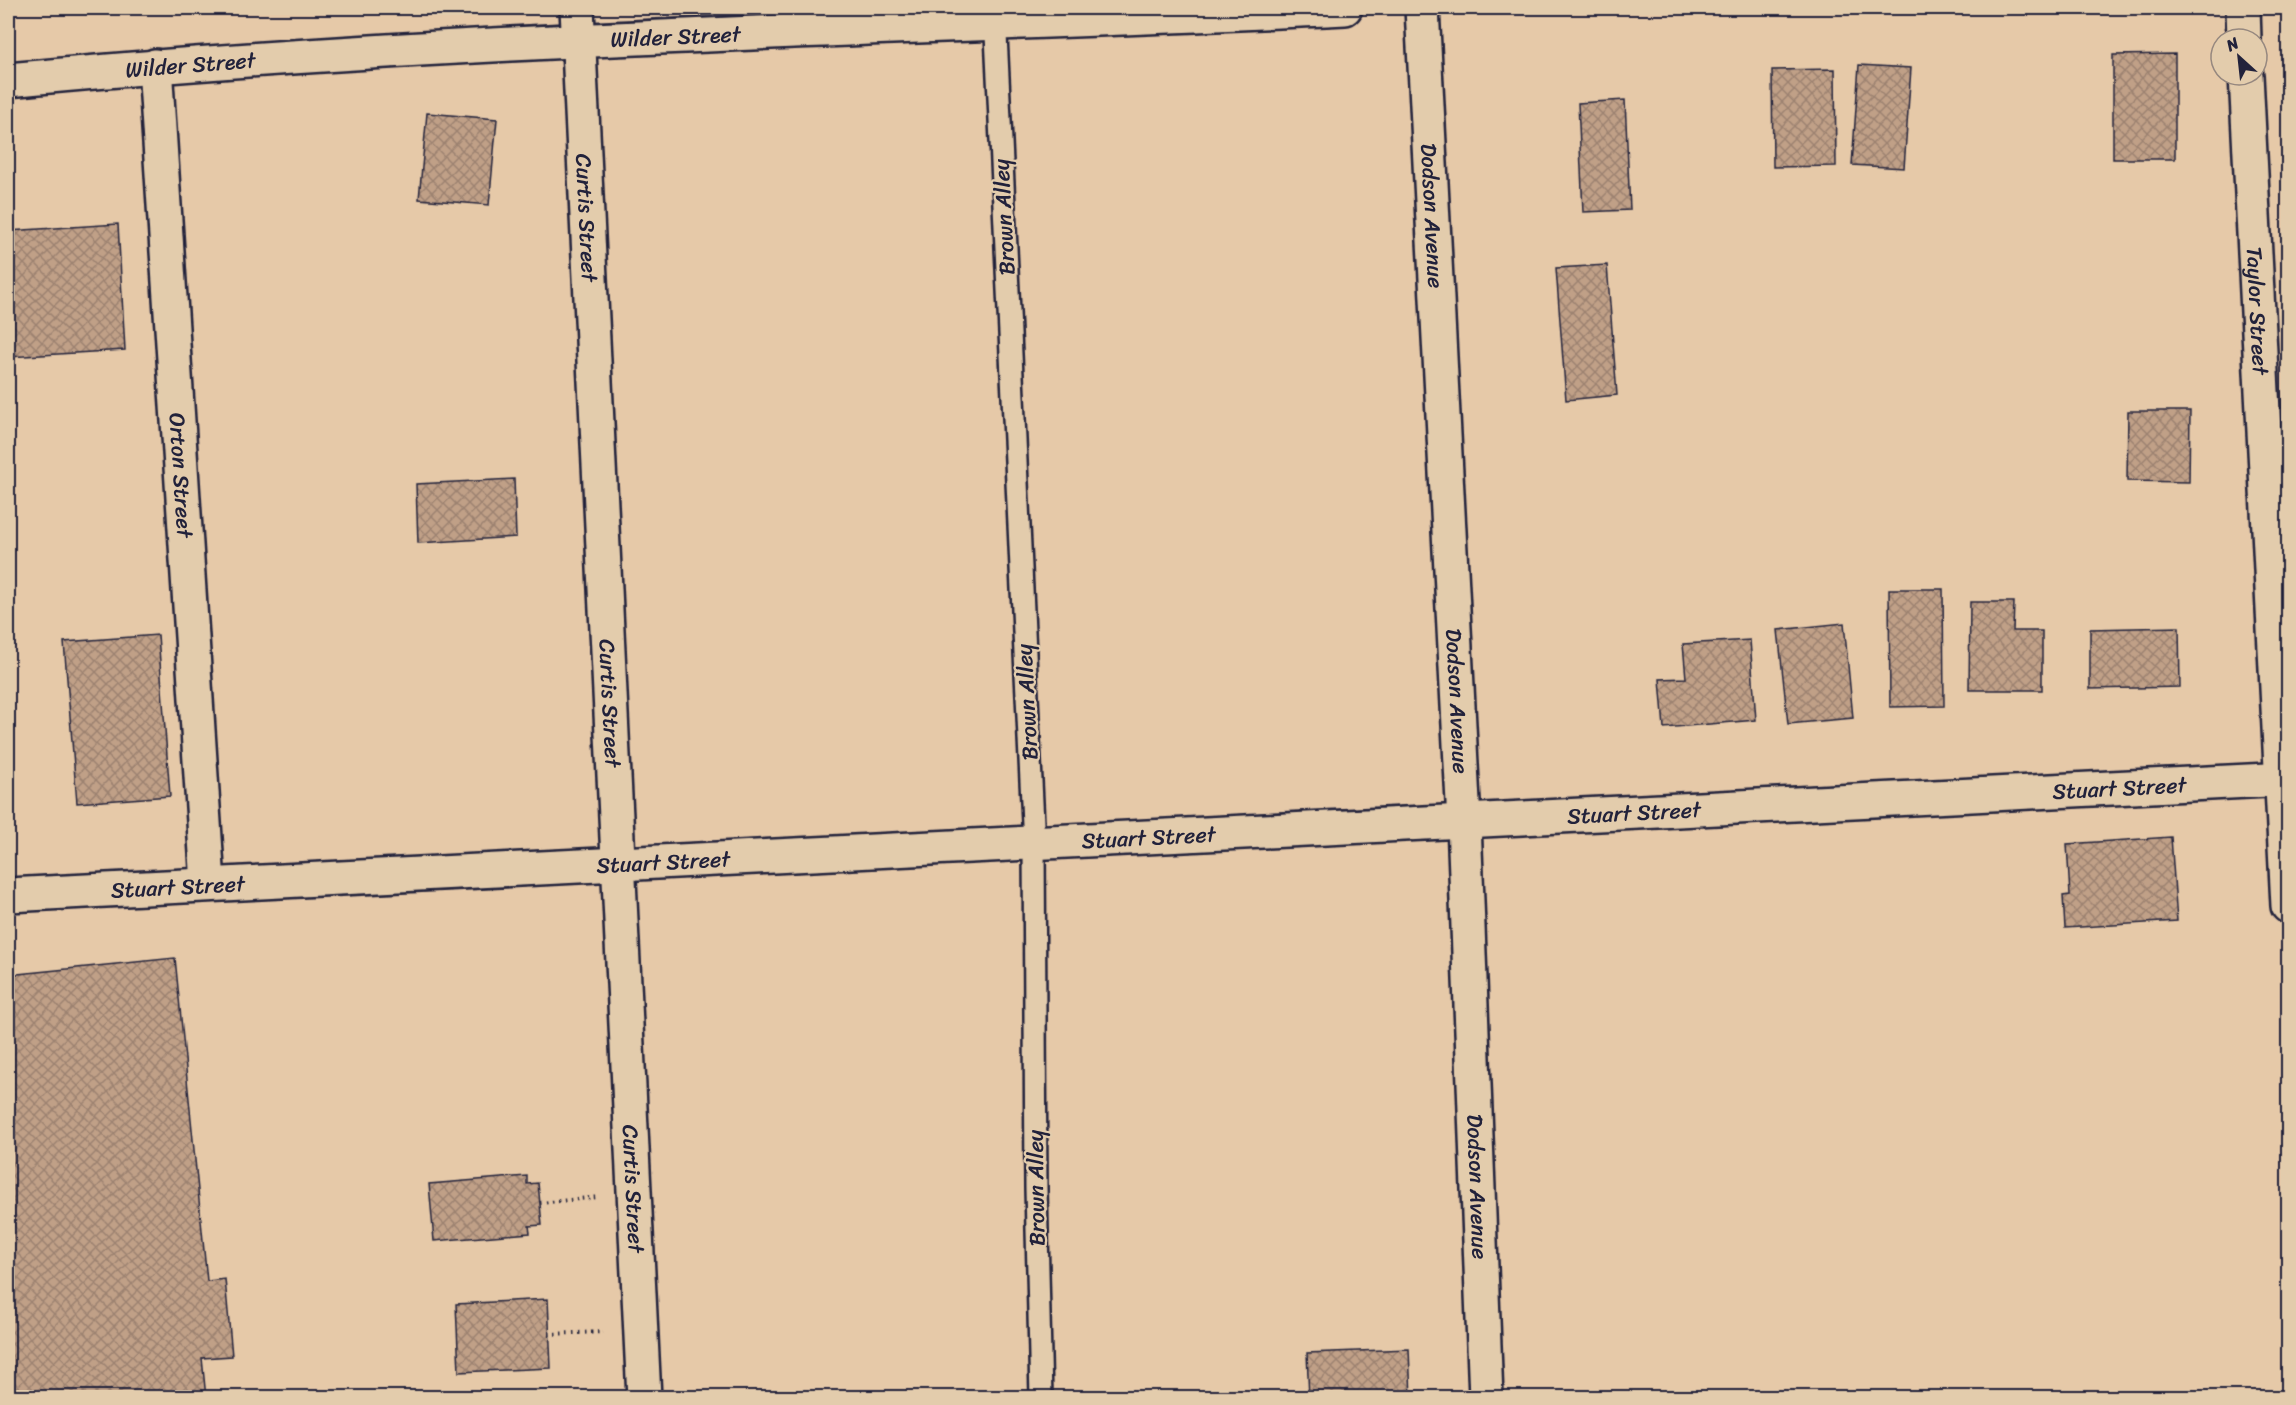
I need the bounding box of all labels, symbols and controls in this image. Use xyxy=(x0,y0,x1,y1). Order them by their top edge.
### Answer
street label: Wilder Street xyxy=(609,14,743,59)
north arrow xyxy=(2209,27,2269,87)
text: N xyxy=(2220,28,2245,60)
street label: Wilder Street xyxy=(124,40,258,89)
street label: Dodson Avenue xyxy=(1410,142,1456,289)
street label: Curtis Street xyxy=(565,153,610,284)
street label: Brown Alley xyxy=(981,157,1027,276)
street label: Taylor Street xyxy=(2235,246,2281,377)
street label: Orton Street xyxy=(158,411,205,540)
street label: Dodson Avenue xyxy=(1435,628,1481,775)
street label: Curtis Street xyxy=(588,638,633,769)
street label: Brown Alley xyxy=(1004,642,1050,761)
street label: Stuart Street xyxy=(2051,765,2188,810)
street label: Stuart Street xyxy=(1566,789,1703,835)
street label: Stuart Street xyxy=(1081,814,1218,860)
street label: Stuart Street xyxy=(595,839,732,885)
street label: Stuart Street xyxy=(110,863,247,909)
street label: Dodson Avenue xyxy=(1456,1113,1500,1260)
street label: Curtis Street xyxy=(611,1124,657,1255)
street label: Brown Alley xyxy=(1015,1129,1057,1247)

